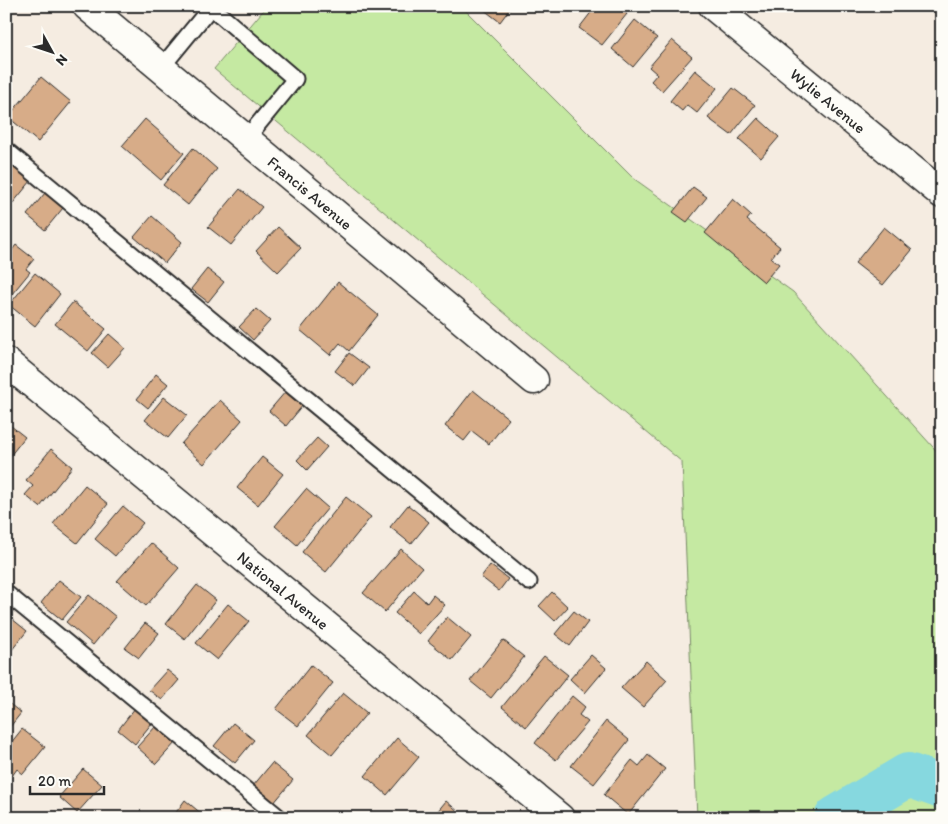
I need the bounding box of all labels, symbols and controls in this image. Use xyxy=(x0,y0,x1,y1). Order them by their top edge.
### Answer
north arrow xyxy=(28,28,78,78)
text: N xyxy=(52,51,71,69)
street label: Wylie Avenue xyxy=(786,64,869,137)
street label: Francis Avenue xyxy=(264,152,356,234)
street label: National Avenue xyxy=(233,547,332,634)
scale bar xyxy=(30,764,104,796)
text: 20 m xyxy=(38,772,72,790)

